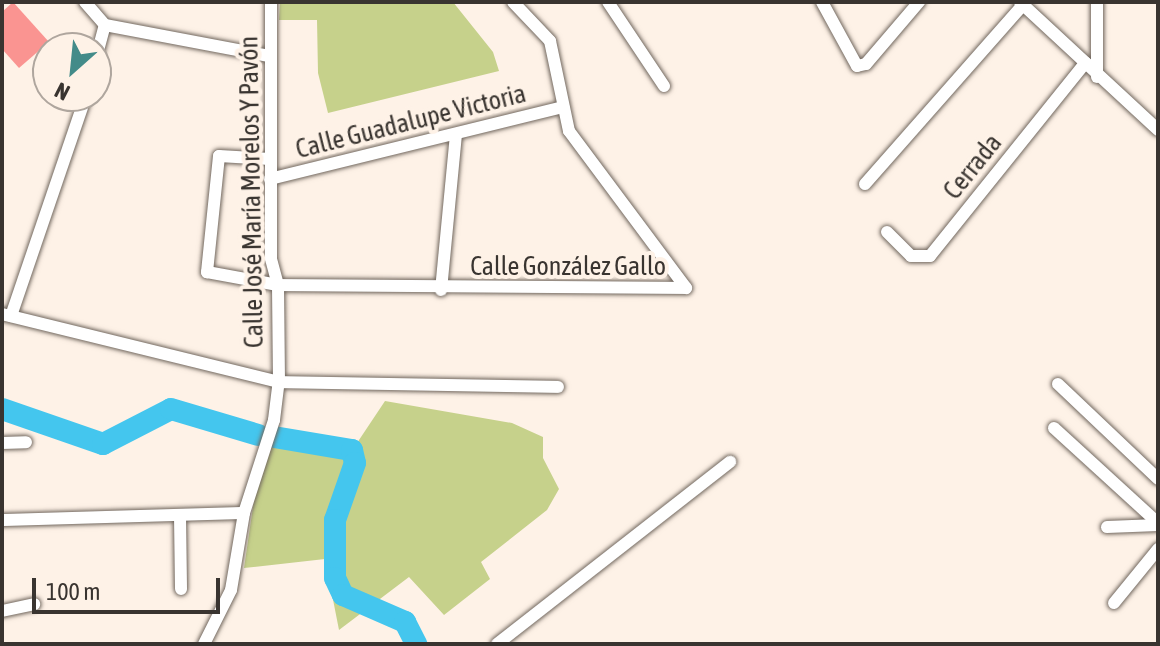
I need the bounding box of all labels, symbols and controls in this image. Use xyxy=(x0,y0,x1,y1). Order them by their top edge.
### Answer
north arrow xyxy=(32,32,112,112)
street label: Calle José María Morelos Y Pavón xyxy=(234,36,270,348)
text: N xyxy=(50,77,74,106)
street label: Calle Guadalupe Victoria xyxy=(293,78,529,166)
street label: Cerrada xyxy=(937,128,1009,206)
street label: Calle González Gallo xyxy=(470,251,666,283)
scale bar xyxy=(36,562,224,612)
text: 100 m xyxy=(46,578,100,605)

